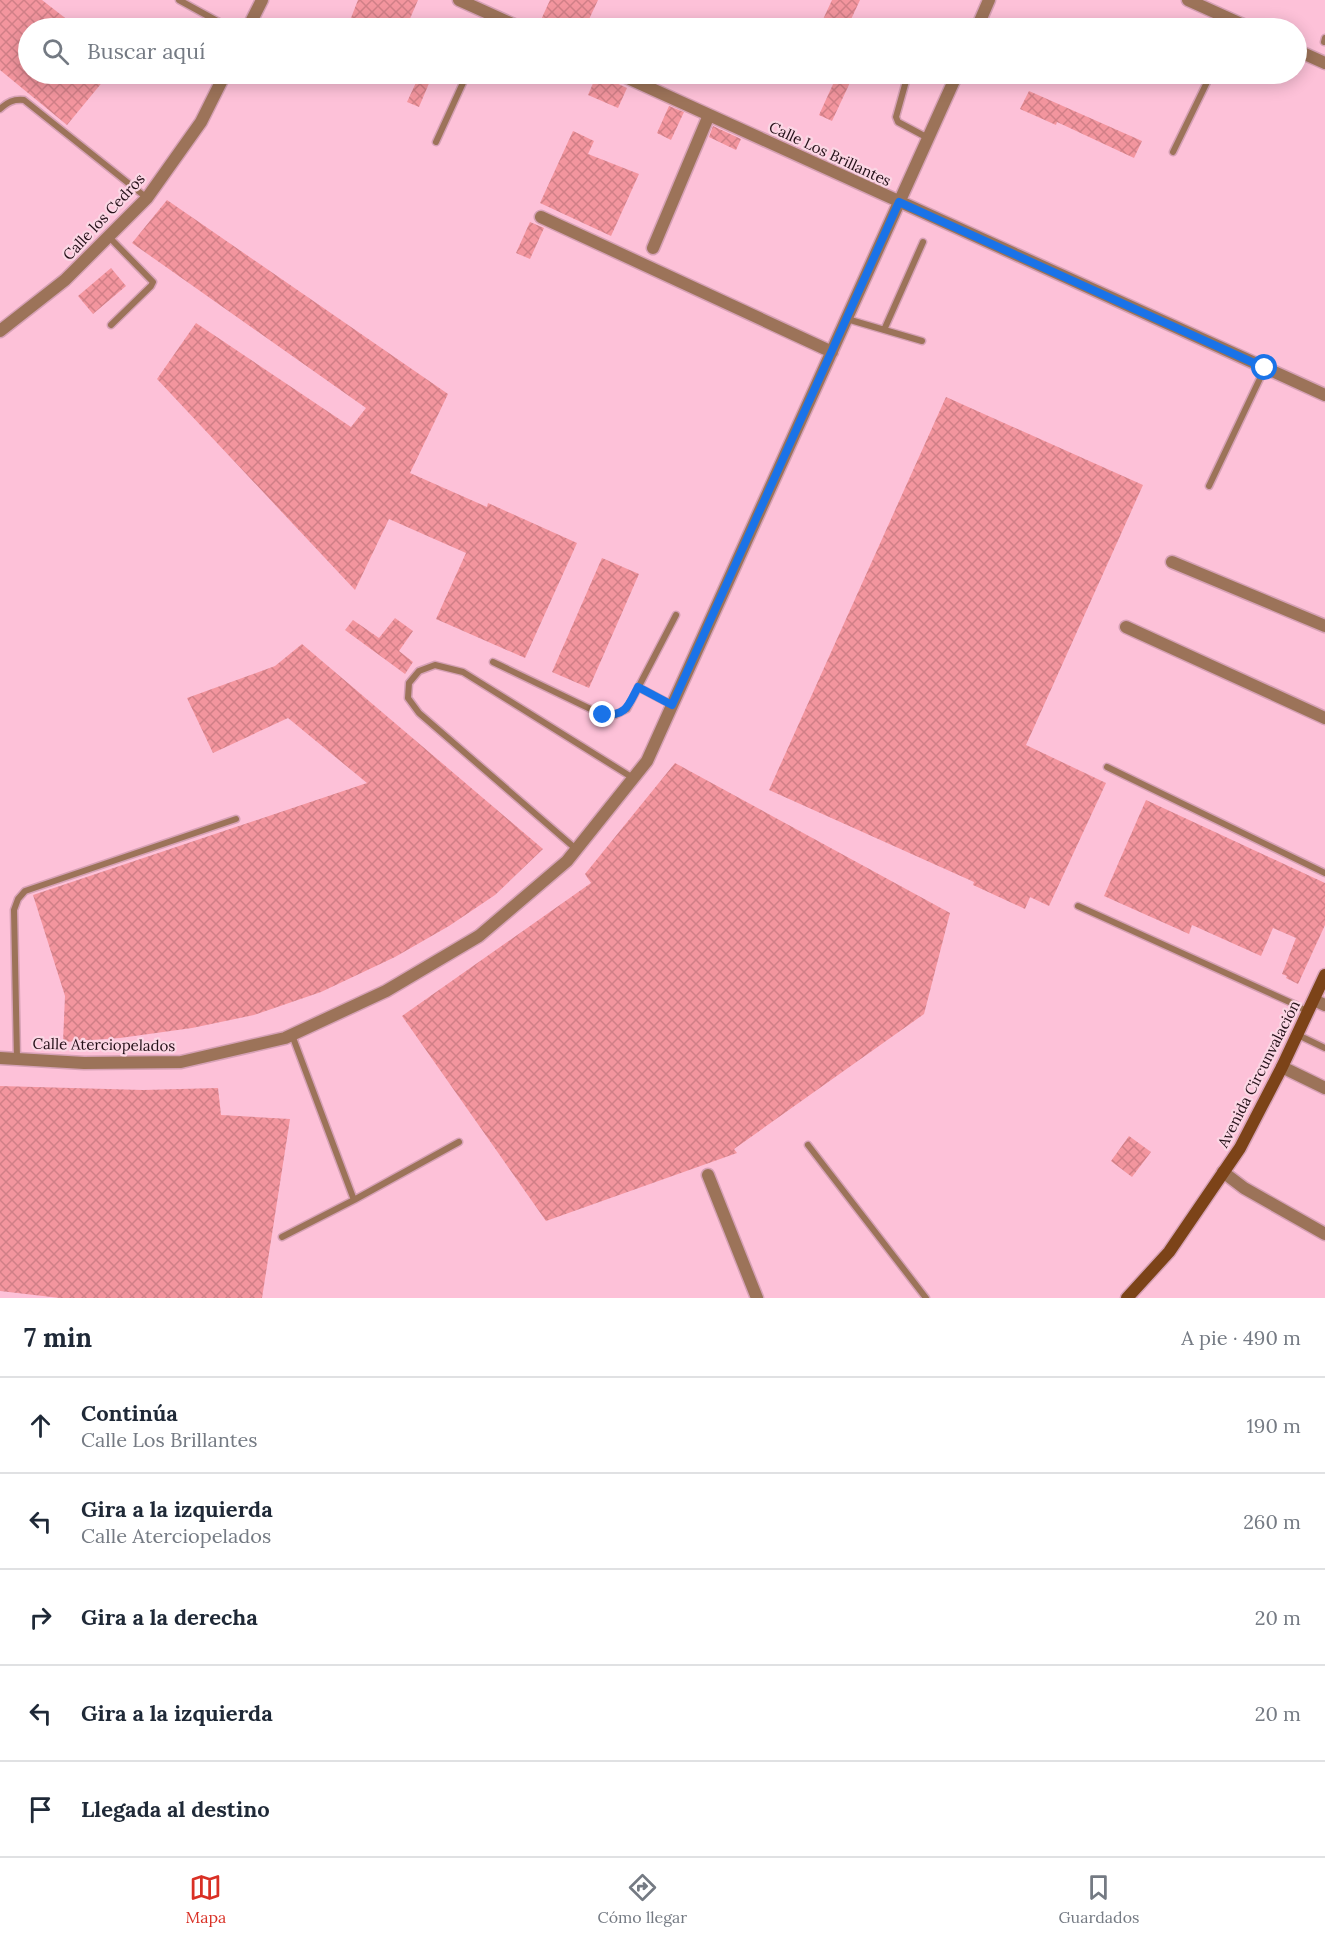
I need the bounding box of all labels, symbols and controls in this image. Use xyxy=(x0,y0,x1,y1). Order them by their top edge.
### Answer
search box xyxy=(18,18,1307,84)
icon: search xyxy=(39,35,72,68)
text: Buscar aquí xyxy=(87,37,205,65)
street label: Calle Los Brillantes xyxy=(766,117,894,190)
street label: Calle los Cedros xyxy=(59,169,149,264)
route start xyxy=(1251,354,1277,380)
route end xyxy=(589,701,615,727)
street label: Avenida Circunvalación xyxy=(1213,997,1304,1151)
street label: Calle Aterciopelados xyxy=(33,1034,176,1055)
text: 7 min xyxy=(24,1321,92,1354)
text: A pie · 490 m xyxy=(1181,1325,1301,1350)
text: Continúa xyxy=(81,1399,178,1427)
icon: ahead xyxy=(24,1409,57,1442)
text: 190 m xyxy=(1247,1413,1301,1438)
text: Calle Los Brillantes xyxy=(81,1427,258,1452)
text: Gira a la izquierda xyxy=(81,1495,273,1523)
icon: left xyxy=(24,1505,57,1538)
text: 260 m xyxy=(1243,1509,1301,1534)
text: Calle Aterciopelados xyxy=(81,1523,271,1548)
icon: right xyxy=(24,1601,57,1634)
text: Gira a la derecha xyxy=(81,1603,258,1631)
text: 20 m xyxy=(1255,1605,1301,1630)
icon: left xyxy=(24,1697,57,1730)
text: Gira a la izquierda xyxy=(81,1699,273,1727)
text: 20 m xyxy=(1255,1701,1301,1726)
icon: arrive xyxy=(24,1793,57,1826)
text: Llegada al destino xyxy=(81,1795,270,1823)
tab: Mapa xyxy=(186,1871,226,1927)
tab: Cómo llegar xyxy=(597,1871,687,1927)
tab: Guardados xyxy=(1058,1871,1139,1927)

